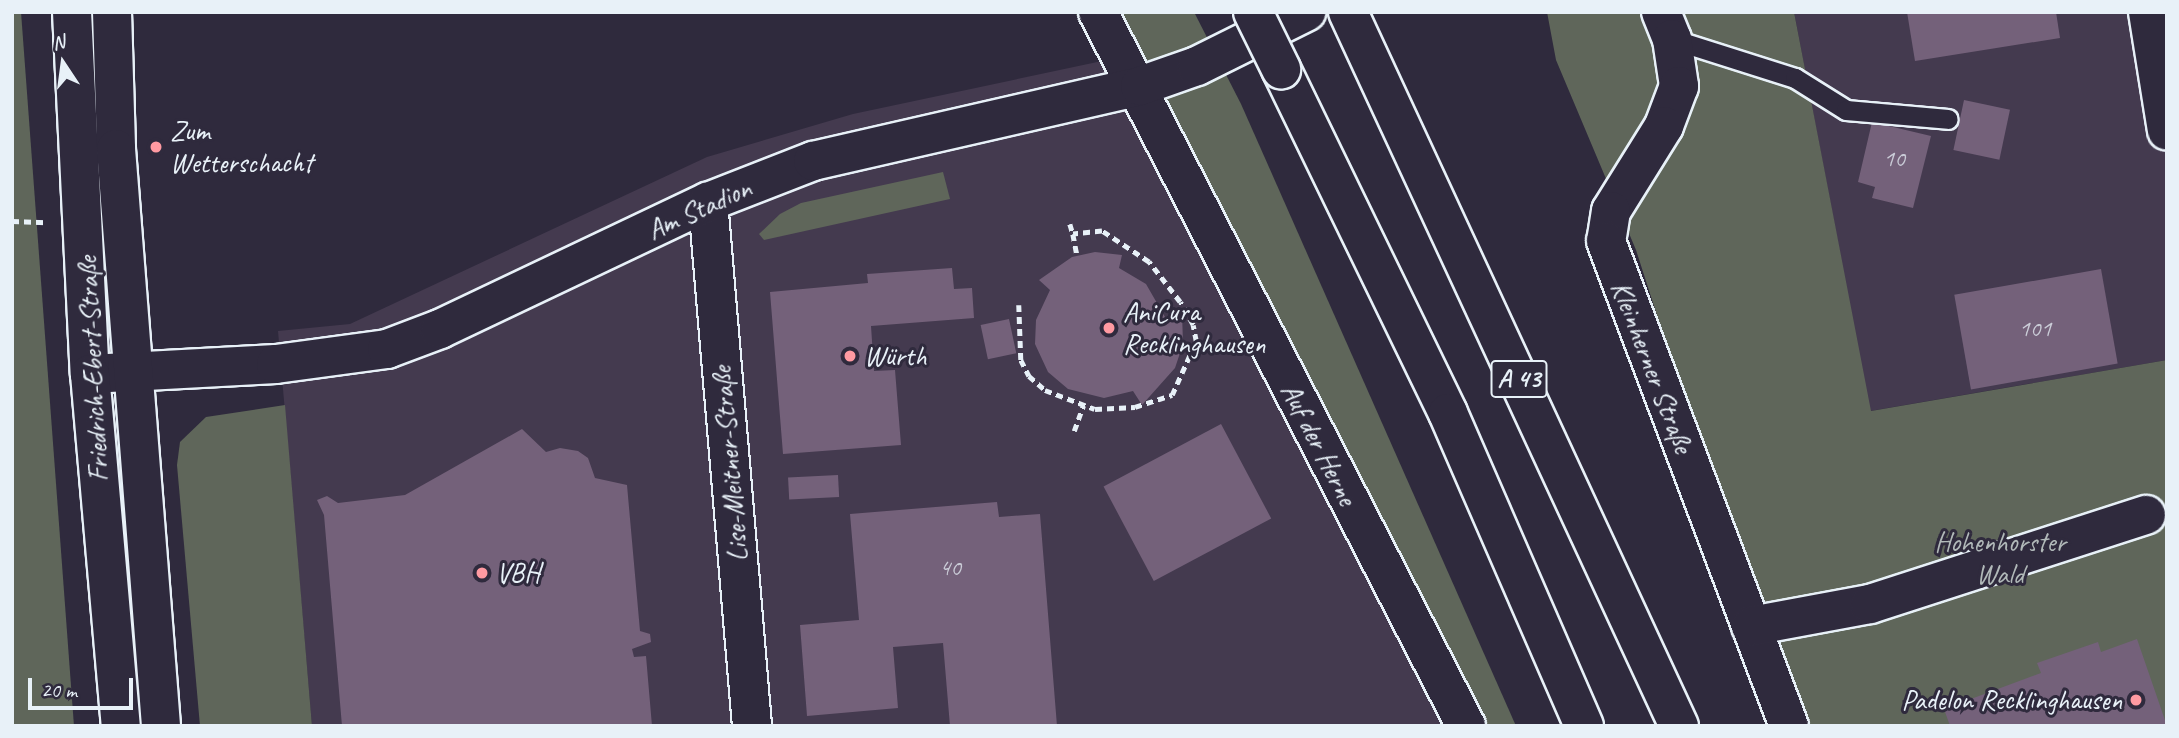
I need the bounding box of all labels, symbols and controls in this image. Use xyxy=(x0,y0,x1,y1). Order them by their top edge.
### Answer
north arrow xyxy=(28,28,98,98)
text: N xyxy=(50,30,67,56)
place label: Zum Wetterschacht xyxy=(170,114,313,180)
marker: Zum Wetterschacht xyxy=(148,139,164,155)
house number: 10 xyxy=(1883,145,1905,173)
street label: Am Stadion xyxy=(642,171,756,247)
street label: Friedrich-Ebert-Straße xyxy=(70,255,116,483)
street label: Kleinherner Straße xyxy=(1604,276,1700,458)
place label: AniCura Recklinghausen xyxy=(1123,295,1265,361)
house number: 101 xyxy=(2019,315,2051,343)
marker: AniCura Recklinghausen xyxy=(1101,320,1117,336)
place label: Würth xyxy=(864,339,927,373)
marker: Würth xyxy=(842,348,858,364)
road number: A 43 xyxy=(1489,356,1549,402)
street label: Lise-Meitner-Straße xyxy=(705,365,755,563)
street label: Auf der Herne xyxy=(1274,377,1364,511)
park label: Hohenhorster Wald xyxy=(1934,525,2066,591)
house number: 40 xyxy=(939,554,961,582)
place label: VBH xyxy=(496,556,540,590)
marker: VBH xyxy=(474,565,490,581)
scale bar xyxy=(32,664,136,708)
text: 20 m xyxy=(41,677,77,703)
place label: Padelon Recklinghausen xyxy=(1901,683,2122,717)
marker: Padelon Recklinghausen xyxy=(2128,692,2144,708)

